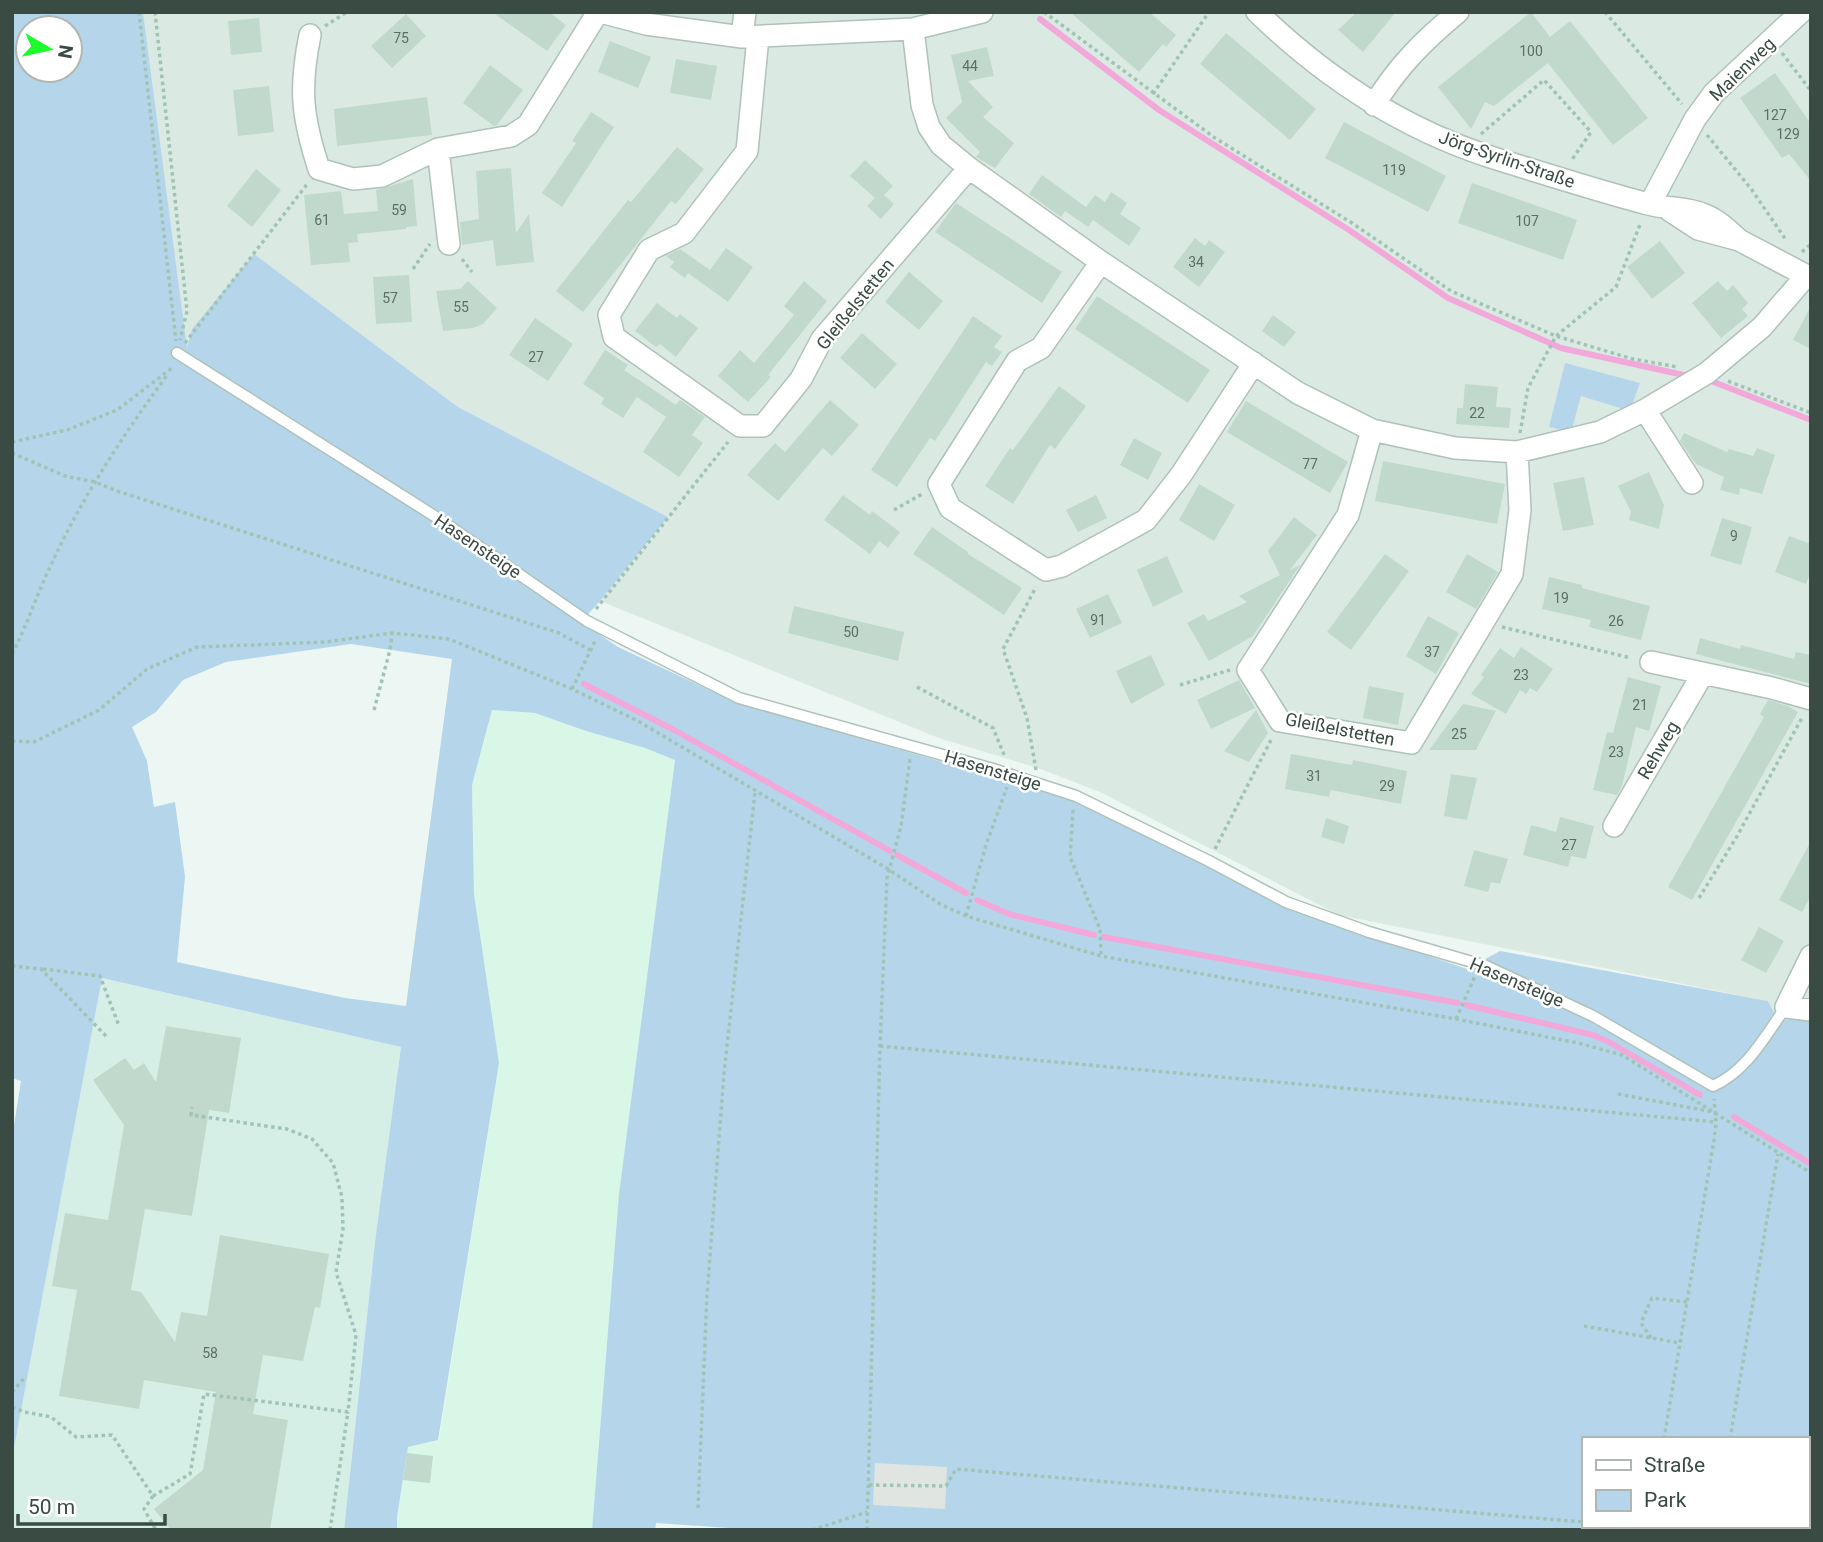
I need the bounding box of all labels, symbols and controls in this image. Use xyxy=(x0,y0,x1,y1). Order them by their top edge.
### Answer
north arrow xyxy=(14,14,84,84)
house number: 75 xyxy=(393,30,409,46)
street label: Maienweg xyxy=(1705,33,1779,105)
text: N xyxy=(53,43,78,60)
house number: 100 xyxy=(1519,43,1543,59)
house number: 44 xyxy=(962,58,978,74)
house number: 127 xyxy=(1763,107,1787,123)
street label: Jörg-Syrlin-Straße xyxy=(1436,126,1578,192)
house number: 129 xyxy=(1776,126,1800,142)
house number: 119 xyxy=(1382,162,1406,178)
house number: 59 xyxy=(391,202,407,218)
house number: 61 xyxy=(314,212,330,228)
house number: 107 xyxy=(1515,213,1539,229)
street label: Gleißelstetten xyxy=(812,254,898,354)
house number: 34 xyxy=(1188,254,1204,270)
house number: 57 xyxy=(382,290,398,306)
house number: 55 xyxy=(453,299,469,315)
house number: 27 xyxy=(528,349,544,365)
house number: 22 xyxy=(1469,405,1485,421)
house number: 77 xyxy=(1302,456,1318,472)
street label: Hasensteige xyxy=(431,509,525,583)
house number: 9 xyxy=(1730,528,1738,544)
house number: 19 xyxy=(1553,590,1569,606)
house number: 91 xyxy=(1090,612,1106,628)
house number: 26 xyxy=(1608,613,1624,629)
house number: 50 xyxy=(843,624,859,640)
house number: 37 xyxy=(1424,644,1440,660)
house number: 23 xyxy=(1513,667,1529,683)
house number: 21 xyxy=(1632,697,1648,713)
street label: Gleißelstetten xyxy=(1283,708,1397,750)
street label: Rehweg xyxy=(1633,717,1683,783)
house number: 25 xyxy=(1451,726,1467,742)
house number: 23 xyxy=(1608,744,1624,760)
street label: Hasensteige xyxy=(942,745,1044,795)
house number: 31 xyxy=(1306,768,1322,784)
house number: 29 xyxy=(1379,778,1395,794)
house number: 27 xyxy=(1561,837,1577,853)
street label: Hasensteige xyxy=(1467,953,1567,1011)
house number: 58 xyxy=(202,1345,218,1361)
legend xyxy=(1582,1437,1809,1528)
text: Straße xyxy=(1644,1453,1705,1477)
scale bar xyxy=(18,1482,164,1526)
text: Park xyxy=(1644,1488,1687,1512)
text: 50 m xyxy=(28,1495,75,1519)

